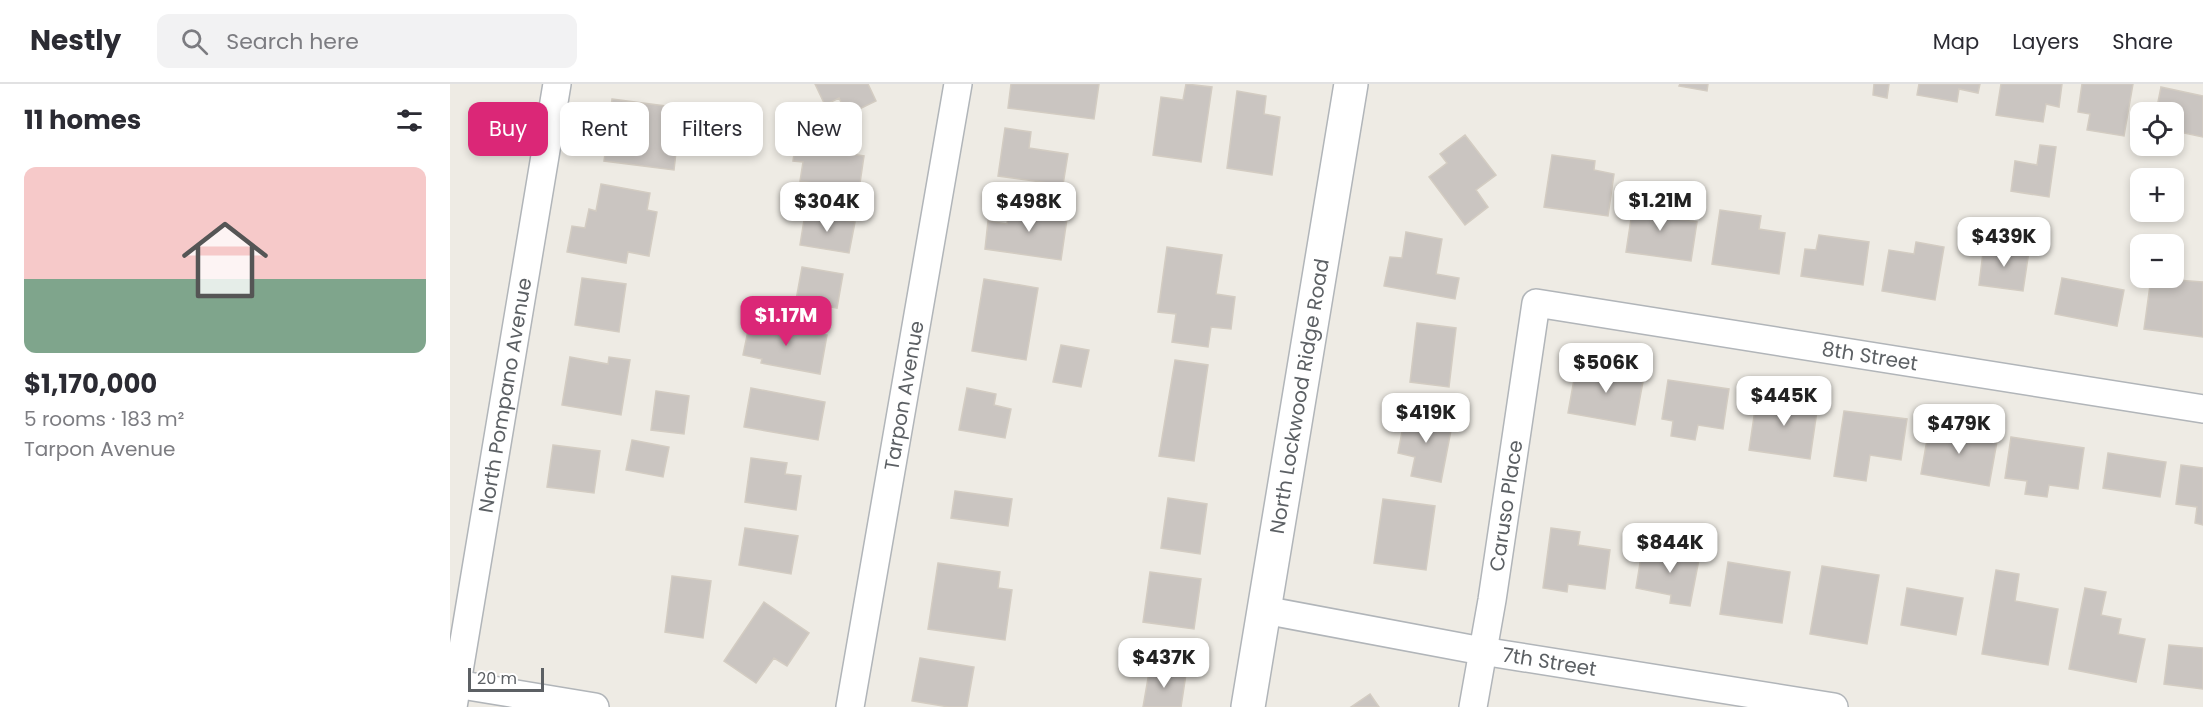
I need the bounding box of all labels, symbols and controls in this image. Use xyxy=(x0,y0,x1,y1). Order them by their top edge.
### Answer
search box xyxy=(157,14,577,68)
text: Nestly xyxy=(30,21,121,60)
icon: search xyxy=(178,25,211,58)
text: Search here xyxy=(226,26,359,57)
text: Map xyxy=(1933,27,1979,56)
text: Layers xyxy=(2012,27,2079,56)
text: Share xyxy=(2112,27,2173,56)
text: 11 homes xyxy=(24,102,141,138)
chip: Buy xyxy=(468,102,548,156)
chip: Rent xyxy=(560,102,649,156)
chip: Filters xyxy=(661,102,763,156)
chip: New xyxy=(775,102,862,156)
map controls xyxy=(2130,102,2184,288)
button: locate xyxy=(2130,102,2184,156)
icon: filters xyxy=(393,104,426,137)
button: + xyxy=(2130,168,2184,222)
pin: $1.21M xyxy=(1611,181,1709,232)
pin: $304K xyxy=(785,182,869,233)
pin: $498K xyxy=(987,182,1071,233)
text: $1.21M xyxy=(1628,186,1692,214)
text: $304K xyxy=(794,187,860,215)
text: $498K xyxy=(996,187,1062,215)
icon: home xyxy=(171,206,279,314)
pin: $439K xyxy=(1962,217,2046,268)
text: $439K xyxy=(1971,222,2037,250)
button: − xyxy=(2130,234,2184,288)
street label: North Lockwood Ridge Road xyxy=(1263,257,1336,536)
street label: North Pompano Avenue xyxy=(472,276,538,515)
pin: $1.17M xyxy=(737,296,835,347)
text: $1.17M xyxy=(755,301,817,329)
street label: Tarpon Avenue xyxy=(877,319,931,473)
street label: 8th Street xyxy=(1820,335,1920,377)
pin: $506K xyxy=(1564,343,1648,394)
text: $506K xyxy=(1573,348,1639,376)
text: $1,170,000 xyxy=(24,366,157,402)
pin: $445K xyxy=(1742,376,1826,427)
text: $445K xyxy=(1750,381,1818,409)
pin: $419K xyxy=(1384,393,1468,444)
text: $419K xyxy=(1396,398,1456,426)
pin: $479K xyxy=(1917,404,2001,455)
text: 5 rooms · 183 m² xyxy=(24,405,184,433)
text: $479K xyxy=(1927,409,1991,437)
text: Tarpon Avenue xyxy=(24,435,175,463)
street label: Caruso Place xyxy=(1482,438,1530,573)
pin: $844K xyxy=(1628,523,1712,574)
text: $844K xyxy=(1636,528,1704,556)
pin: $437K xyxy=(1122,638,1206,689)
street label: 7th Street xyxy=(1500,640,1598,683)
text: $437K xyxy=(1132,643,1196,671)
scale bar xyxy=(468,665,544,692)
text: 20 m xyxy=(477,667,517,690)

